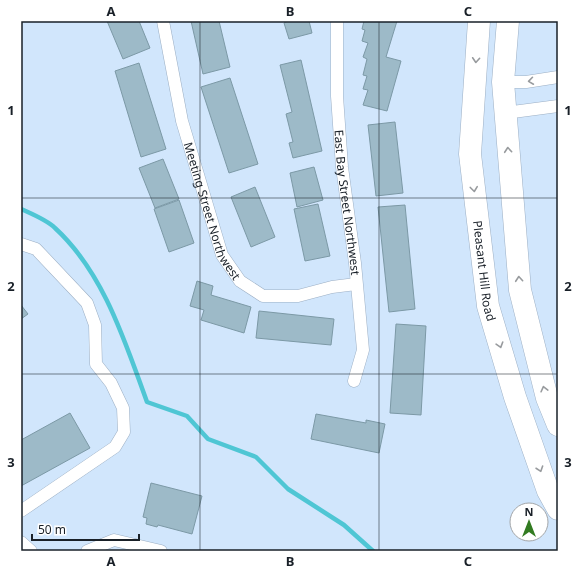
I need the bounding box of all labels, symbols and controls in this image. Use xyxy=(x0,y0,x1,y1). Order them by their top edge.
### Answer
text: A xyxy=(107,2,116,20)
text: B xyxy=(286,2,294,20)
text: C xyxy=(464,2,472,20)
one-way arrow xyxy=(472,57,481,63)
one-way arrow xyxy=(528,76,534,85)
text: 1 xyxy=(7,101,15,119)
text: 1 xyxy=(564,101,572,119)
street label: East Bay Street Northwest xyxy=(331,129,365,277)
street label: Meeting Street Northwest xyxy=(180,140,246,284)
one-way arrow xyxy=(503,147,512,153)
one-way arrow xyxy=(469,186,478,192)
street label: Pleasant Hill Road xyxy=(469,219,501,323)
one-way arrow xyxy=(514,276,523,283)
text: 2 xyxy=(7,277,15,295)
text: 2 xyxy=(564,277,572,295)
one-way arrow xyxy=(495,341,504,348)
one-way arrow xyxy=(541,386,549,392)
text: 3 xyxy=(7,453,15,471)
text: 3 xyxy=(564,453,572,471)
one-way arrow xyxy=(535,465,544,472)
north arrow xyxy=(509,502,549,542)
text: N xyxy=(525,504,533,519)
scale bar xyxy=(32,516,139,542)
text: 50 m xyxy=(38,521,66,538)
text: A xyxy=(107,552,116,570)
text: B xyxy=(286,552,294,570)
text: C xyxy=(464,552,472,570)

